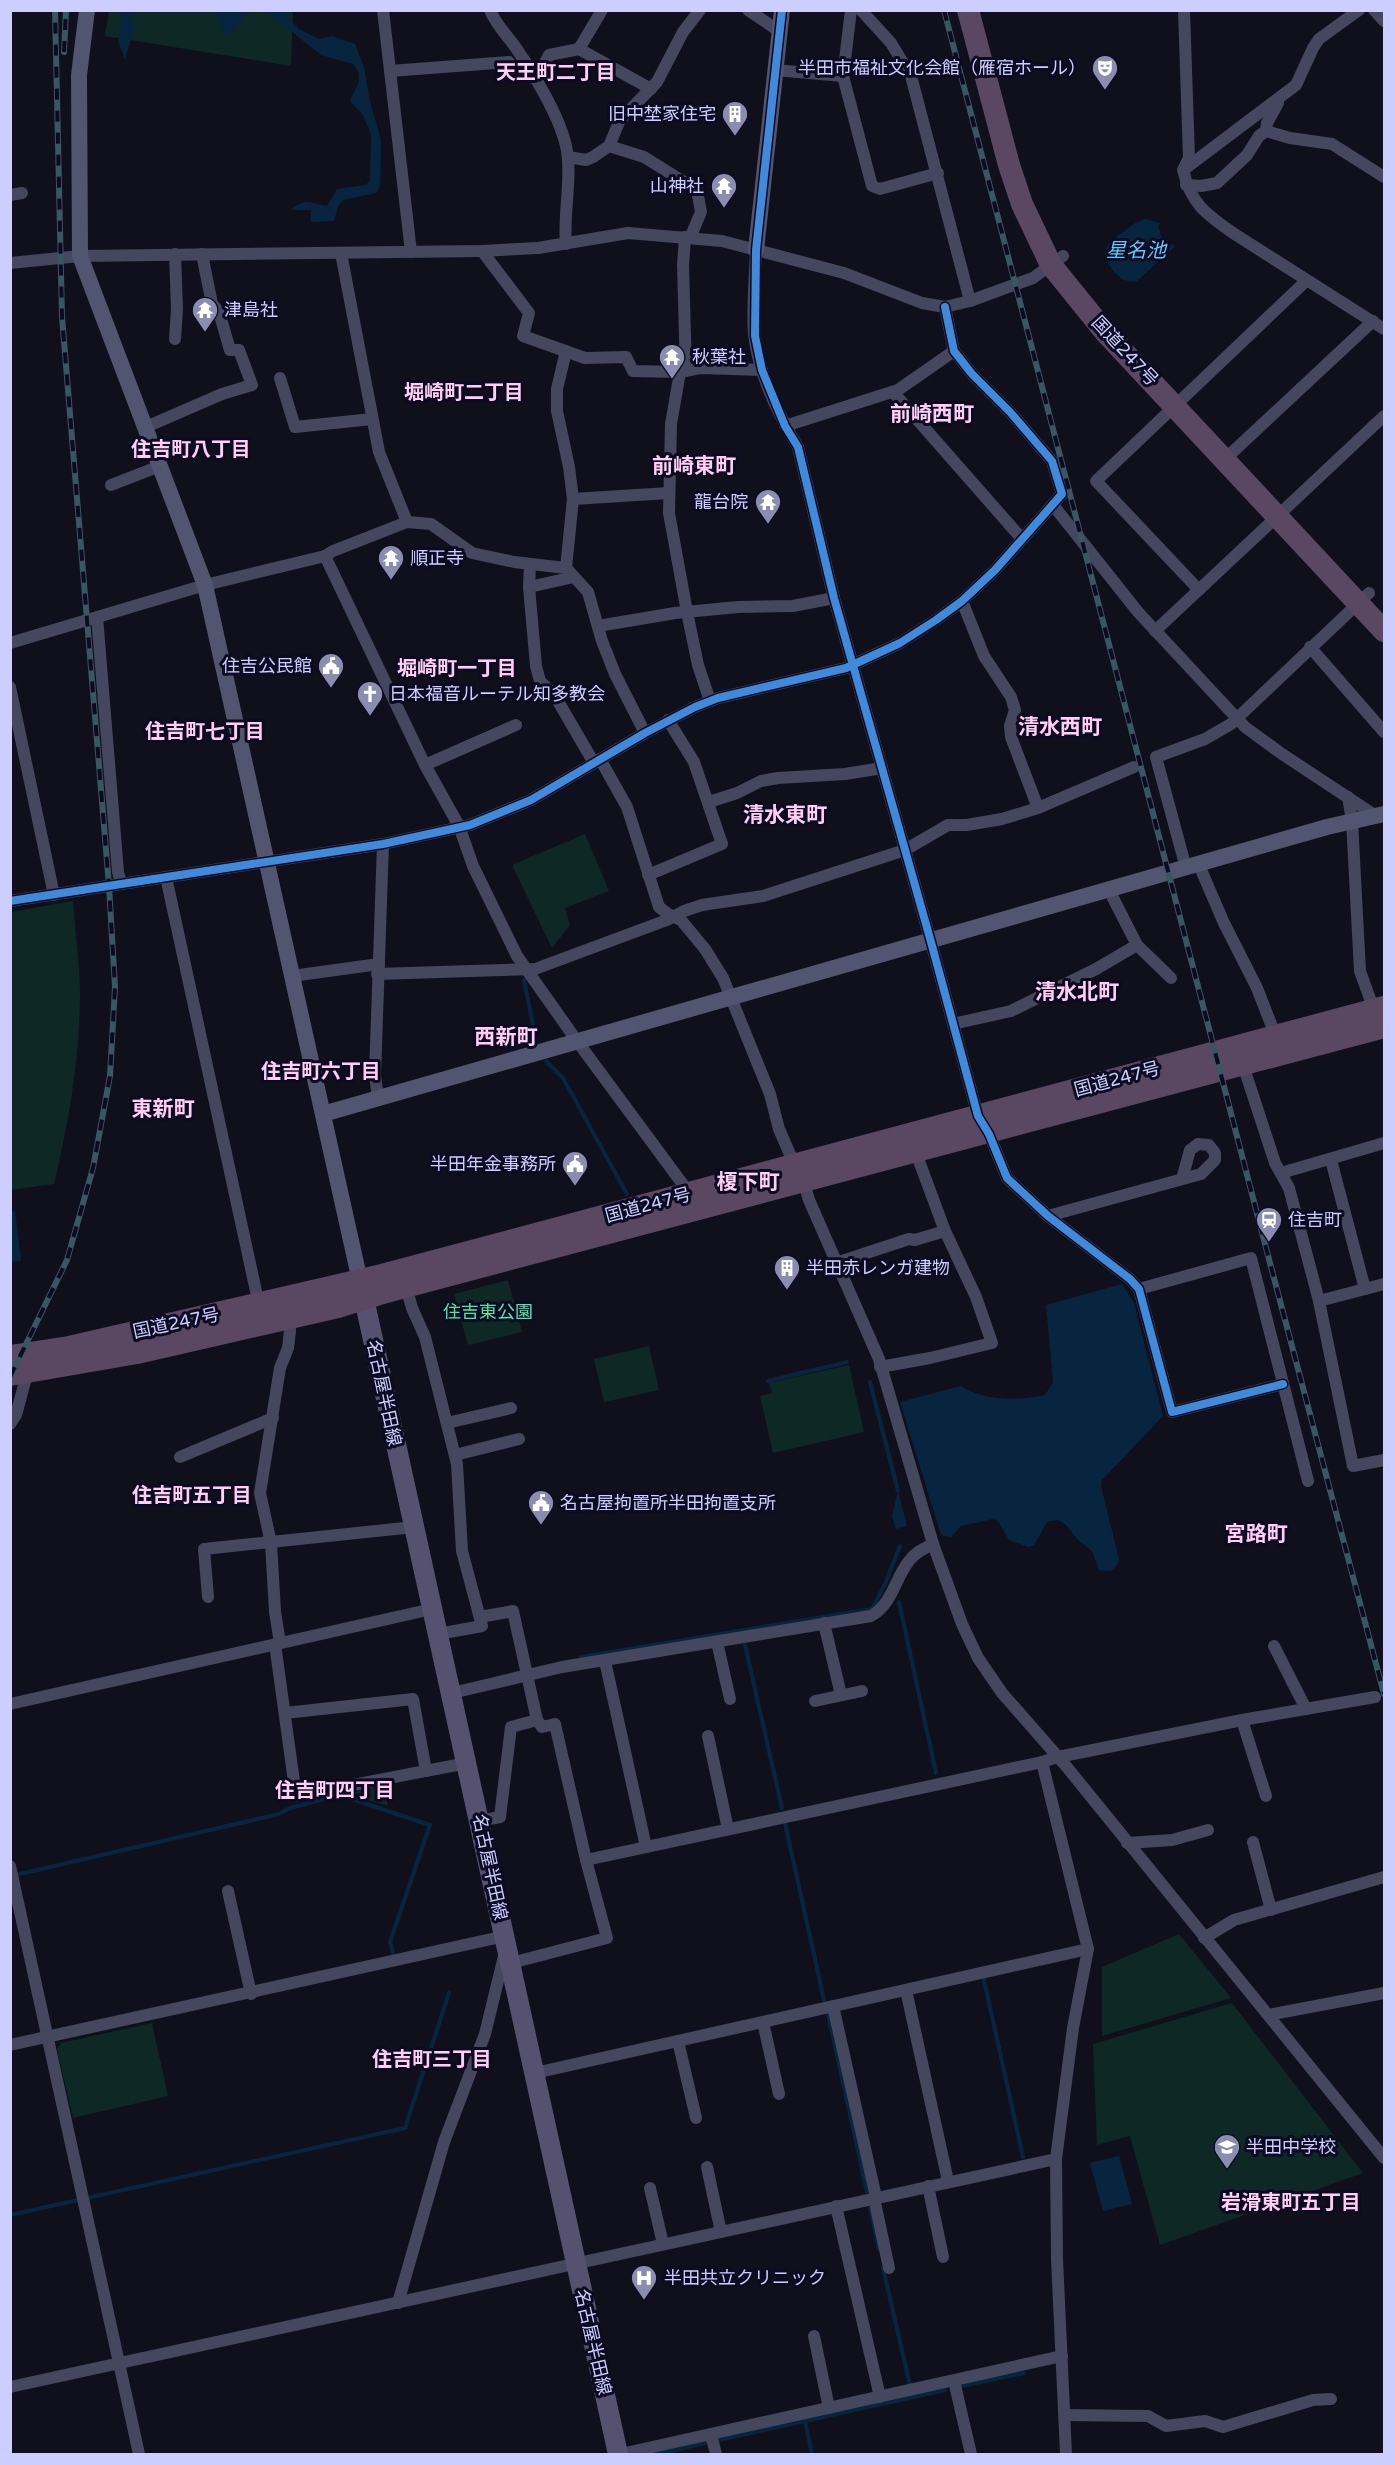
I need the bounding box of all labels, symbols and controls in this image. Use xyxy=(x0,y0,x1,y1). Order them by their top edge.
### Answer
theatre icon: 半田市福祉文化会館（雁宿ホール） xyxy=(1090,53,1120,91)
place label: 半田市福祉文化会館（雁宿ホール） xyxy=(798,57,1086,79)
district label: 天王町二丁目 xyxy=(496,61,616,85)
building icon: 旧中埜家住宅 xyxy=(720,99,750,137)
place label: 旧中埜家住宅 xyxy=(608,103,716,125)
temple icon: 山神社 xyxy=(709,171,739,209)
place label: 山神社 xyxy=(650,175,704,197)
water label: 星名池 xyxy=(1106,239,1168,263)
temple icon: 津島社 xyxy=(190,295,220,333)
place label: 津島社 xyxy=(224,299,278,321)
street label: 国道247号 xyxy=(1087,311,1163,391)
temple icon: 秋葉社 xyxy=(657,342,687,380)
place label: 秋葉社 xyxy=(692,346,746,368)
district label: 堀崎町二丁目 xyxy=(404,381,524,405)
district label: 前崎西町 xyxy=(890,402,974,427)
district label: 住吉町八丁目 xyxy=(131,438,251,462)
district label: 前崎東町 xyxy=(652,454,736,479)
temple icon: 龍台院 xyxy=(753,487,783,525)
place label: 龍台院 xyxy=(694,491,748,513)
temple icon: 順正寺 xyxy=(376,543,406,581)
place label: 順正寺 xyxy=(410,547,464,569)
public building icon: 住吉公民館 xyxy=(316,651,346,689)
place label: 住吉公民館 xyxy=(222,655,312,677)
district label: 堀崎町一丁目 xyxy=(397,657,517,681)
church icon: 日本福音ルーテル知多教会 xyxy=(355,679,385,717)
place label: 日本福音ルーテル知多教会 xyxy=(389,683,605,705)
district label: 清水西町 xyxy=(1018,715,1102,740)
district label: 住吉町七丁目 xyxy=(145,720,265,744)
district label: 清水東町 xyxy=(743,803,827,828)
district label: 清水北町 xyxy=(1035,980,1119,1005)
district label: 西新町 xyxy=(475,1025,538,1050)
street label: 国道247号 xyxy=(1072,1057,1162,1101)
district label: 住吉町六丁目 xyxy=(261,1060,381,1084)
district label: 東新町 xyxy=(132,1097,195,1122)
public building icon: 半田年金事務所 xyxy=(560,1149,590,1187)
place label: 半田年金事務所 xyxy=(430,1153,556,1175)
district label: 榎下町 xyxy=(717,1170,780,1195)
street label: 国道247号 xyxy=(603,1183,693,1227)
station icon: 住吉町 xyxy=(1254,1205,1284,1243)
place label: 住吉町 xyxy=(1288,1209,1342,1231)
building icon: 半田赤レンガ建物 xyxy=(772,1253,802,1291)
place label: 半田赤レンガ建物 xyxy=(806,1257,950,1279)
park label: 住吉東公園 xyxy=(443,1301,533,1323)
street label: 国道247号 xyxy=(131,1303,221,1343)
street label: 名古屋半田線 xyxy=(362,1338,406,1448)
district label: 住吉町五丁目 xyxy=(132,1484,252,1508)
public building icon: 名古屋拘置所半田拘置支所 xyxy=(526,1488,556,1526)
place label: 名古屋拘置所半田拘置支所 xyxy=(560,1492,776,1514)
district label: 宮路町 xyxy=(1225,1522,1288,1547)
district label: 住吉町四丁目 xyxy=(275,1779,395,1803)
street label: 名古屋半田線 xyxy=(468,1812,512,1922)
district label: 住吉町三丁目 xyxy=(372,2048,492,2072)
school or university icon: 半田中学校 xyxy=(1212,2132,1242,2170)
place label: 半田中学校 xyxy=(1246,2136,1336,2158)
district label: 岩滑東町五丁目 xyxy=(1221,2191,1361,2215)
hospital icon: 半田共立クリニック xyxy=(629,2263,659,2301)
place label: 半田共立クリニック xyxy=(664,2267,826,2289)
street label: 名古屋半田線 xyxy=(570,2287,616,2397)

